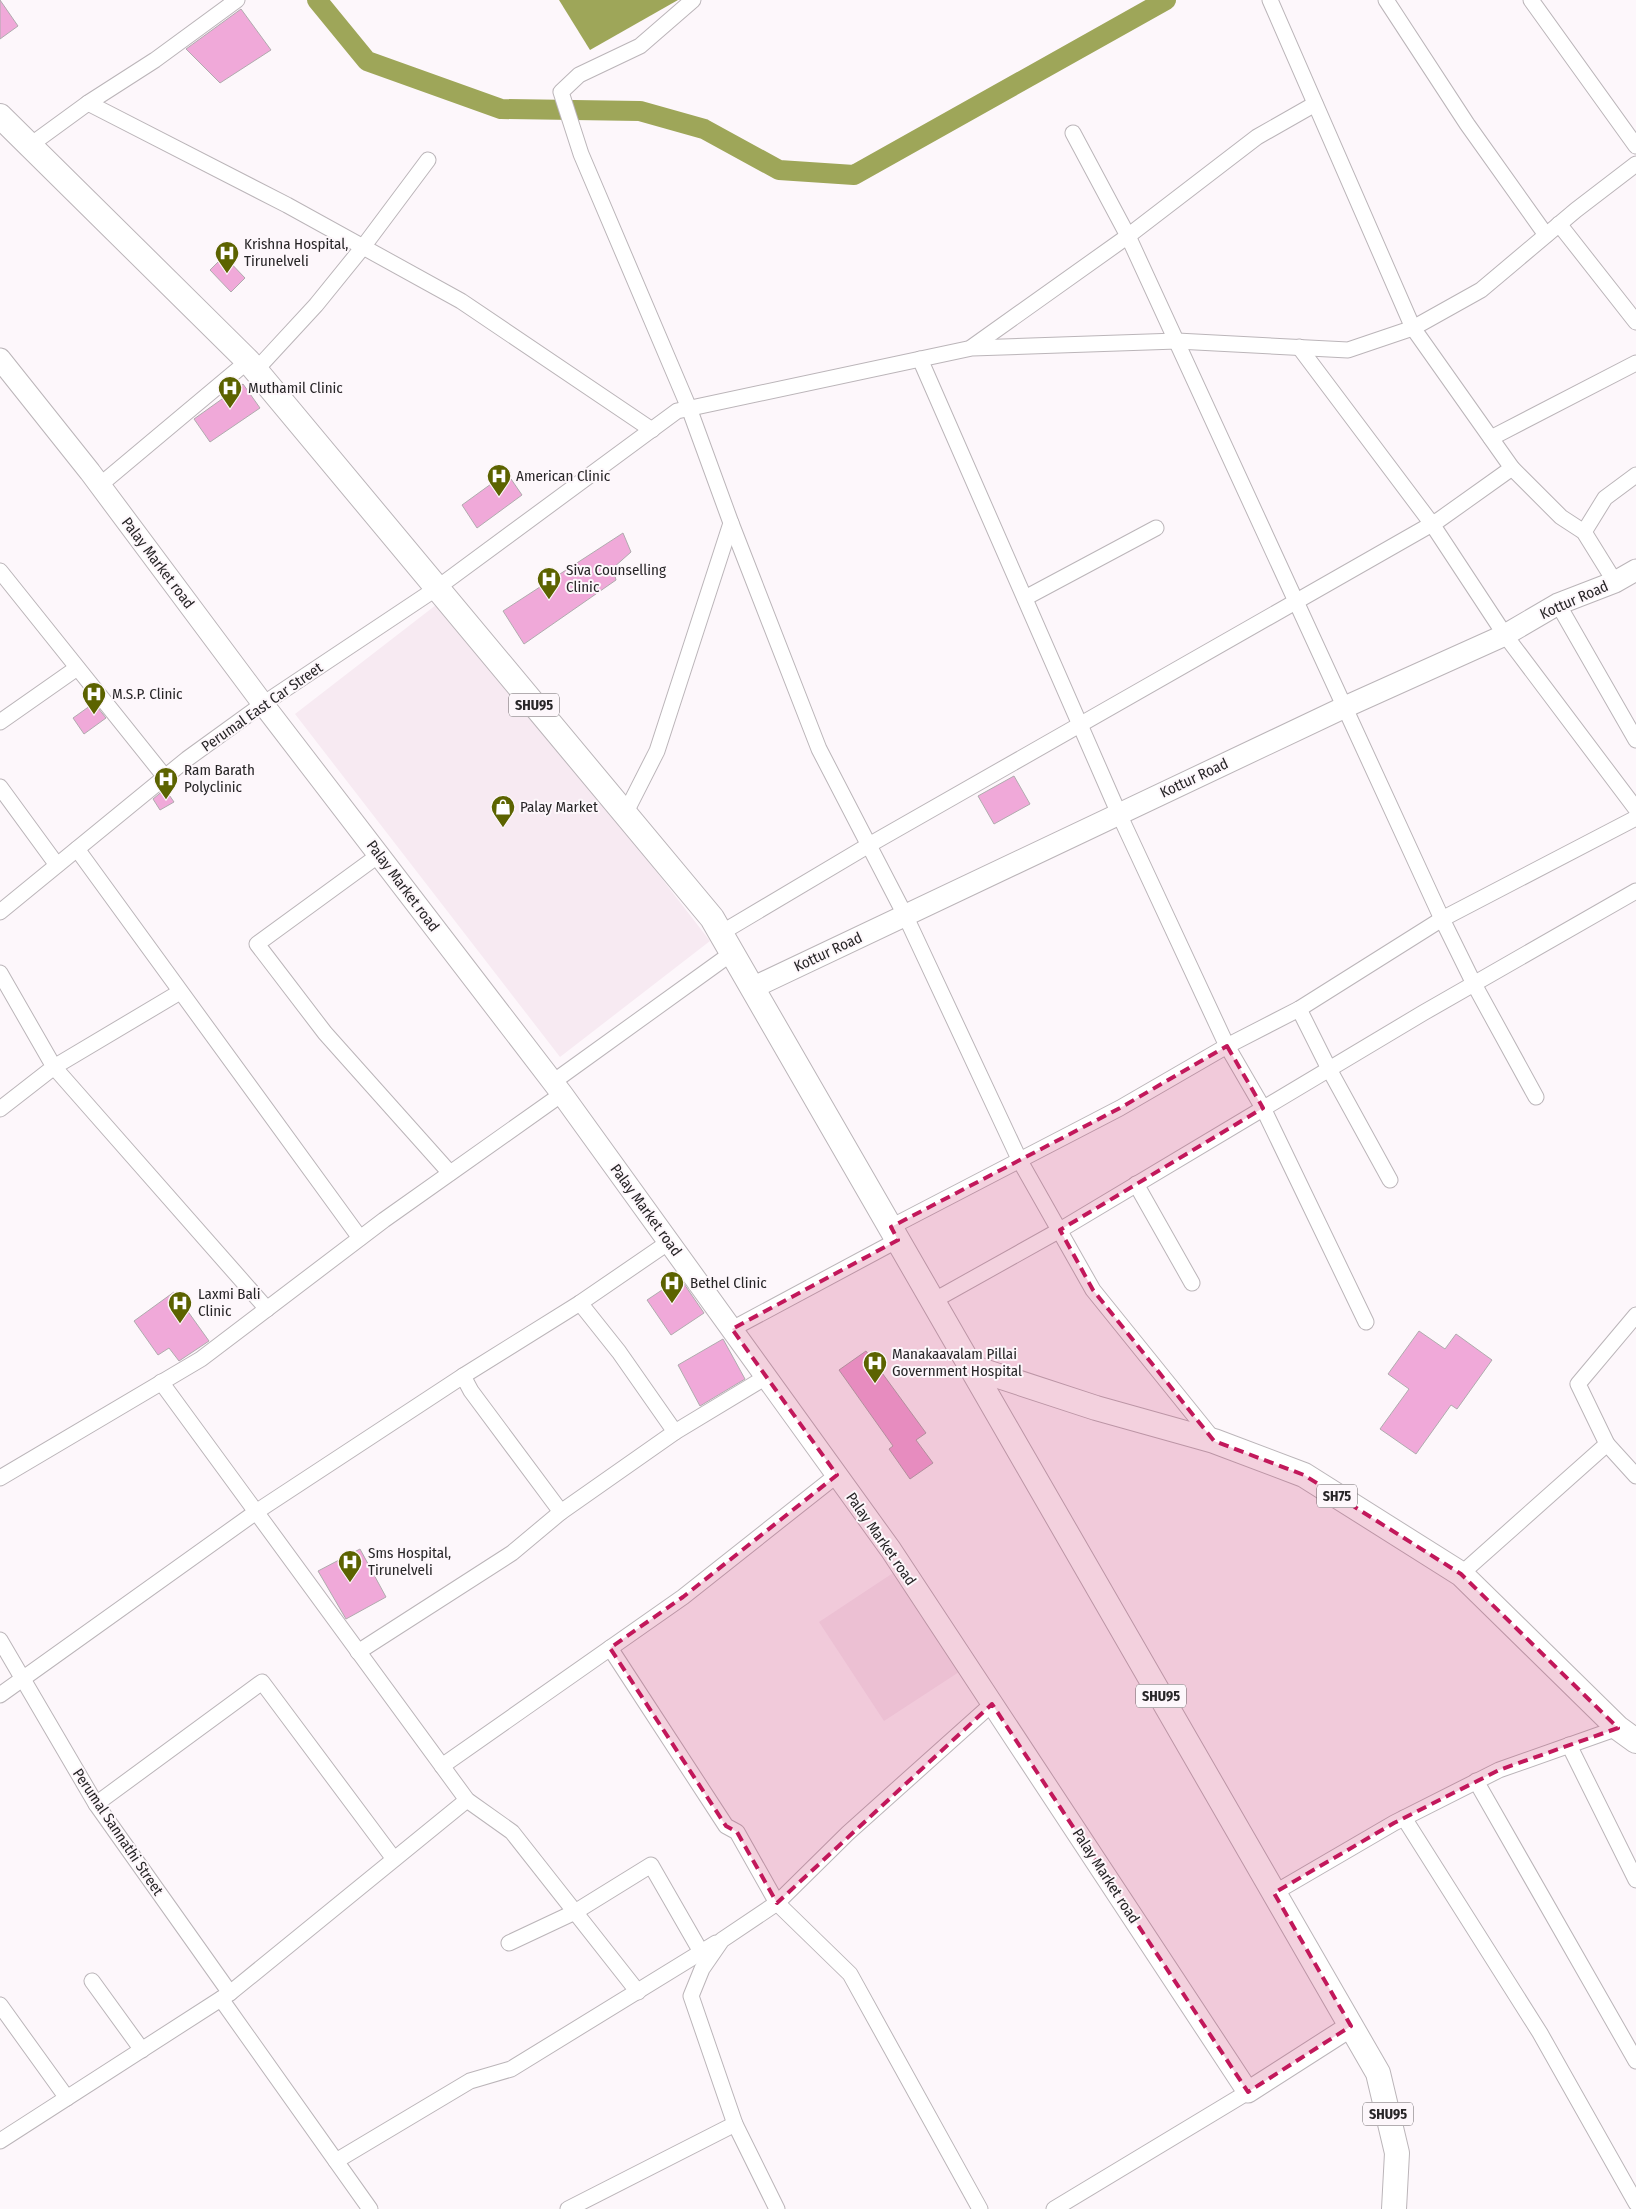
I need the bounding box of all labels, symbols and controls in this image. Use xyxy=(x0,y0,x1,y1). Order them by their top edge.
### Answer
place label: Krishna Hospital, Tirunelveli xyxy=(244,235,348,270)
hospital icon: Krishna Hospital, Tirunelveli xyxy=(214,240,240,274)
hospital icon: Muthamil Clinic xyxy=(217,375,243,409)
place label: Muthamil Clinic xyxy=(248,379,343,397)
hospital icon: American Clinic xyxy=(486,463,512,497)
place label: American Clinic xyxy=(516,467,611,485)
street label: Palay Market road xyxy=(118,514,198,612)
place label: Siva Counselling Clinic xyxy=(566,561,666,596)
hospital icon: Siva Counselling Clinic xyxy=(536,566,562,600)
street label: Kottur Road xyxy=(1537,577,1611,623)
street label: Perumal East Car Street xyxy=(198,658,326,756)
hospital icon: M.S.P. Clinic xyxy=(81,681,107,715)
place label: M.S.P. Clinic xyxy=(112,685,183,703)
road number: SHU95 xyxy=(509,694,559,716)
street label: Kottur Road xyxy=(1157,754,1231,802)
place label: Ram Barath Polyclinic xyxy=(184,761,255,796)
hospital icon: Ram Barath Polyclinic xyxy=(153,766,179,800)
shop icon: Palay Market xyxy=(490,794,516,828)
place label: Palay Market xyxy=(520,798,598,816)
street label: Palay Market road xyxy=(363,837,443,935)
street label: Kottur Road xyxy=(791,928,865,976)
street label: Palay Market road xyxy=(607,1160,685,1260)
hospital icon: Bethel Clinic xyxy=(659,1270,685,1304)
place label: Bethel Clinic xyxy=(690,1274,767,1292)
place label: Laxmi Bali Clinic xyxy=(198,1285,260,1320)
hospital icon: Laxmi Bali Clinic xyxy=(167,1290,193,1324)
place label: Manakaavalam Pillai Government Hospital xyxy=(892,1345,1022,1380)
hospital icon: Manakaavalam Pillai Government Hospital xyxy=(862,1350,888,1384)
road number: SH75 xyxy=(1317,1484,1357,1508)
street label: Palay Market road xyxy=(842,1489,920,1589)
place label: Sms Hospital, Tirunelveli xyxy=(368,1544,451,1579)
hospital icon: Sms Hospital, Tirunelveli xyxy=(337,1549,363,1583)
road number: SHU95 xyxy=(1136,1684,1186,1708)
street label: Perumal Sannathi Street xyxy=(69,1765,167,1899)
street label: Palay Market road xyxy=(1069,1825,1143,1927)
road number: SHU95 xyxy=(1363,2102,1413,2126)

